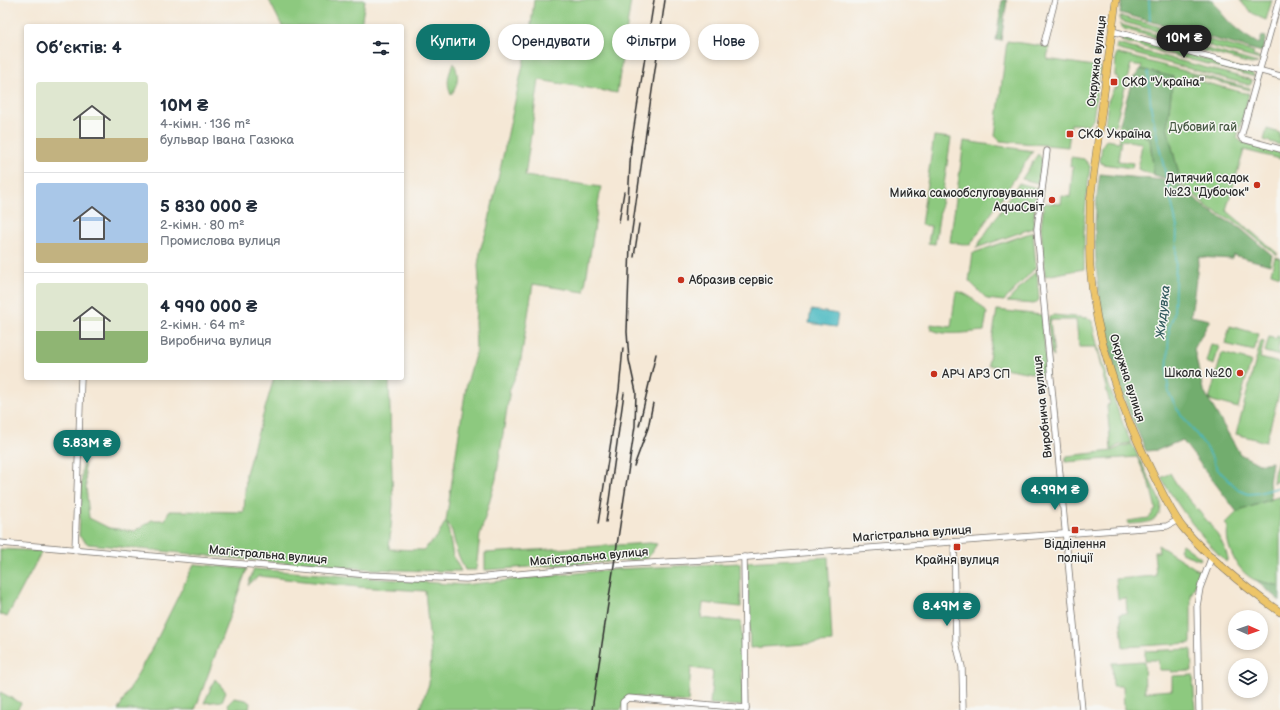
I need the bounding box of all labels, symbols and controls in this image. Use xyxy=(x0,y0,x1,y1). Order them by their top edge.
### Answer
street label: Окружна вулиця xyxy=(1084,14,1110,107)
chip: Купити xyxy=(416,24,490,60)
chip: Орендувати xyxy=(498,24,604,60)
chip: Фільтри xyxy=(612,24,690,60)
chip: Нове xyxy=(698,24,759,60)
pin: 10M ₴ xyxy=(1156,25,1212,59)
text: 10M ₴ xyxy=(1166,30,1202,46)
icon: filters xyxy=(370,37,392,59)
text: Об’єктів: 4 xyxy=(36,38,122,58)
place label: СКФ "Україна" xyxy=(1122,75,1204,90)
marker: СКФ "Україна" xyxy=(1109,77,1119,87)
text: 10M ₴ xyxy=(160,96,208,116)
icon: home xyxy=(68,98,116,146)
text: 4-кімн. · 136 m² xyxy=(160,116,251,132)
park label: Дубовий гай xyxy=(1169,120,1237,135)
place label: СКФ Україна xyxy=(1078,127,1151,142)
marker: СКФ Україна xyxy=(1065,129,1075,139)
text: бульвар Івана Газюка xyxy=(160,132,294,148)
place label: Дитячий садок №23 "Дубочок" xyxy=(1164,171,1250,200)
marker: Дитячий садок №23 "Дубочок" xyxy=(1252,180,1262,190)
place label: Мийка самообслуговування AquaСвіт xyxy=(890,186,1044,215)
marker: Мийка самообслуговування AquaСвіт xyxy=(1047,195,1057,205)
text: 5 830 000 ₴ xyxy=(160,197,257,217)
icon: home xyxy=(68,199,116,247)
text: 2-кімн. · 80 m² xyxy=(160,217,245,233)
text: Промислова вулиця xyxy=(160,233,281,249)
place label: Абразив сервіс xyxy=(688,273,773,288)
marker: Абразив сервіс xyxy=(676,275,686,285)
water label: Жидувка xyxy=(1152,284,1174,341)
text: 4 990 000 ₴ xyxy=(160,297,257,317)
icon: home xyxy=(68,299,116,347)
text: 2-кімн. · 64 m² xyxy=(160,317,245,333)
street label: Окружна вулиця xyxy=(1106,332,1148,424)
text: Виробнича вулиця xyxy=(160,333,272,349)
street label: Виробнича вулиця xyxy=(1030,355,1056,459)
place label: Школа №20 xyxy=(1164,366,1232,381)
place label: АРЧ АРЗ СП xyxy=(941,367,1010,382)
marker: Школа №20 xyxy=(1235,368,1245,378)
marker: АРЧ АРЗ СП xyxy=(929,369,939,379)
pin: 5.83M ₴ xyxy=(50,430,124,464)
text: 5.83M ₴ xyxy=(62,435,112,451)
pin: 4.99M ₴ xyxy=(1018,477,1092,511)
text: 4.99M ₴ xyxy=(1030,482,1080,498)
street label: Магістральна вулиця xyxy=(852,522,972,546)
marker: Відділення поліції xyxy=(1070,525,1080,535)
place label: Відділення поліції xyxy=(1044,537,1106,566)
street label: Магістральна вулиця xyxy=(208,542,328,568)
marker: Крайня вулиця xyxy=(952,542,962,552)
street label: Магістральна вулиця xyxy=(529,544,649,570)
place label: Крайня вулиця xyxy=(915,553,999,568)
pin: 8.49M ₴ xyxy=(910,593,984,627)
text: 8.49M ₴ xyxy=(922,598,972,614)
north arrow xyxy=(1228,610,1268,650)
map controls xyxy=(1228,610,1268,698)
button: layers xyxy=(1228,658,1268,698)

